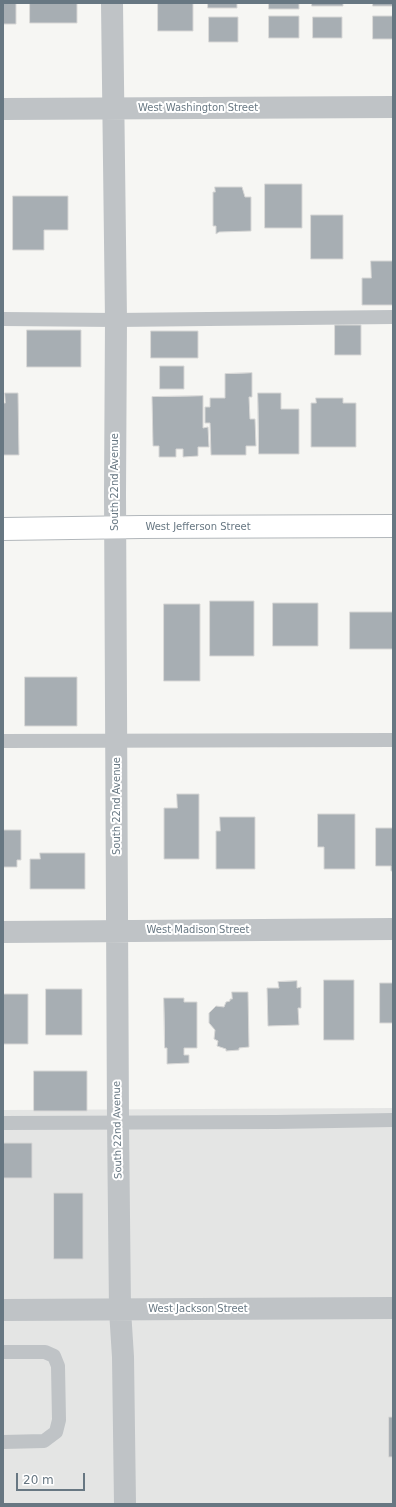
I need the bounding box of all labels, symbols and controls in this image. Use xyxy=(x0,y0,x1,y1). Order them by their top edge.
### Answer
street label: West Washington Street xyxy=(138,102,258,114)
street label: South 22nd Avenue xyxy=(109,433,121,531)
street label: West Jefferson Street xyxy=(145,521,251,533)
street label: South 22nd Avenue xyxy=(111,757,123,855)
street label: West Madison Street xyxy=(147,924,249,936)
street label: South 22nd Avenue xyxy=(111,1081,125,1179)
street label: West Jackson Street xyxy=(148,1303,248,1315)
scale bar xyxy=(18,1465,87,1491)
text: 20 m xyxy=(23,1473,54,1487)

